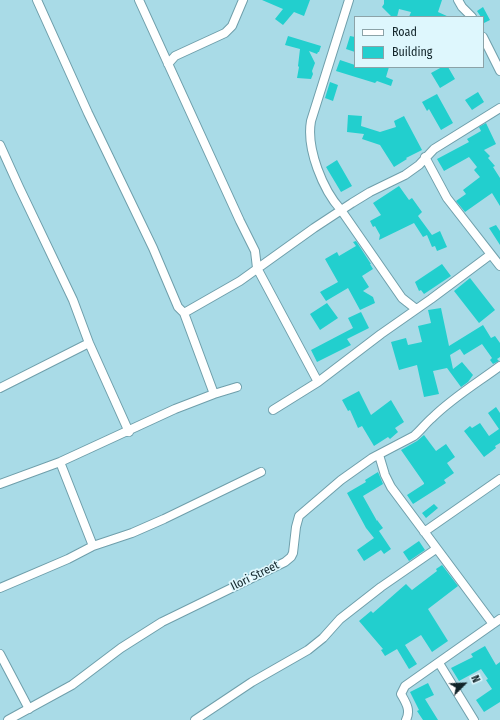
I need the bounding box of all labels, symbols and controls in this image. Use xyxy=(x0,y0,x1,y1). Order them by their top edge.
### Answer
legend xyxy=(354,16,484,68)
text: Road xyxy=(392,25,417,39)
text: Building xyxy=(392,45,432,59)
street label: Ilori Street xyxy=(228,558,282,594)
north arrow xyxy=(444,664,484,704)
text: N xyxy=(468,673,483,685)

